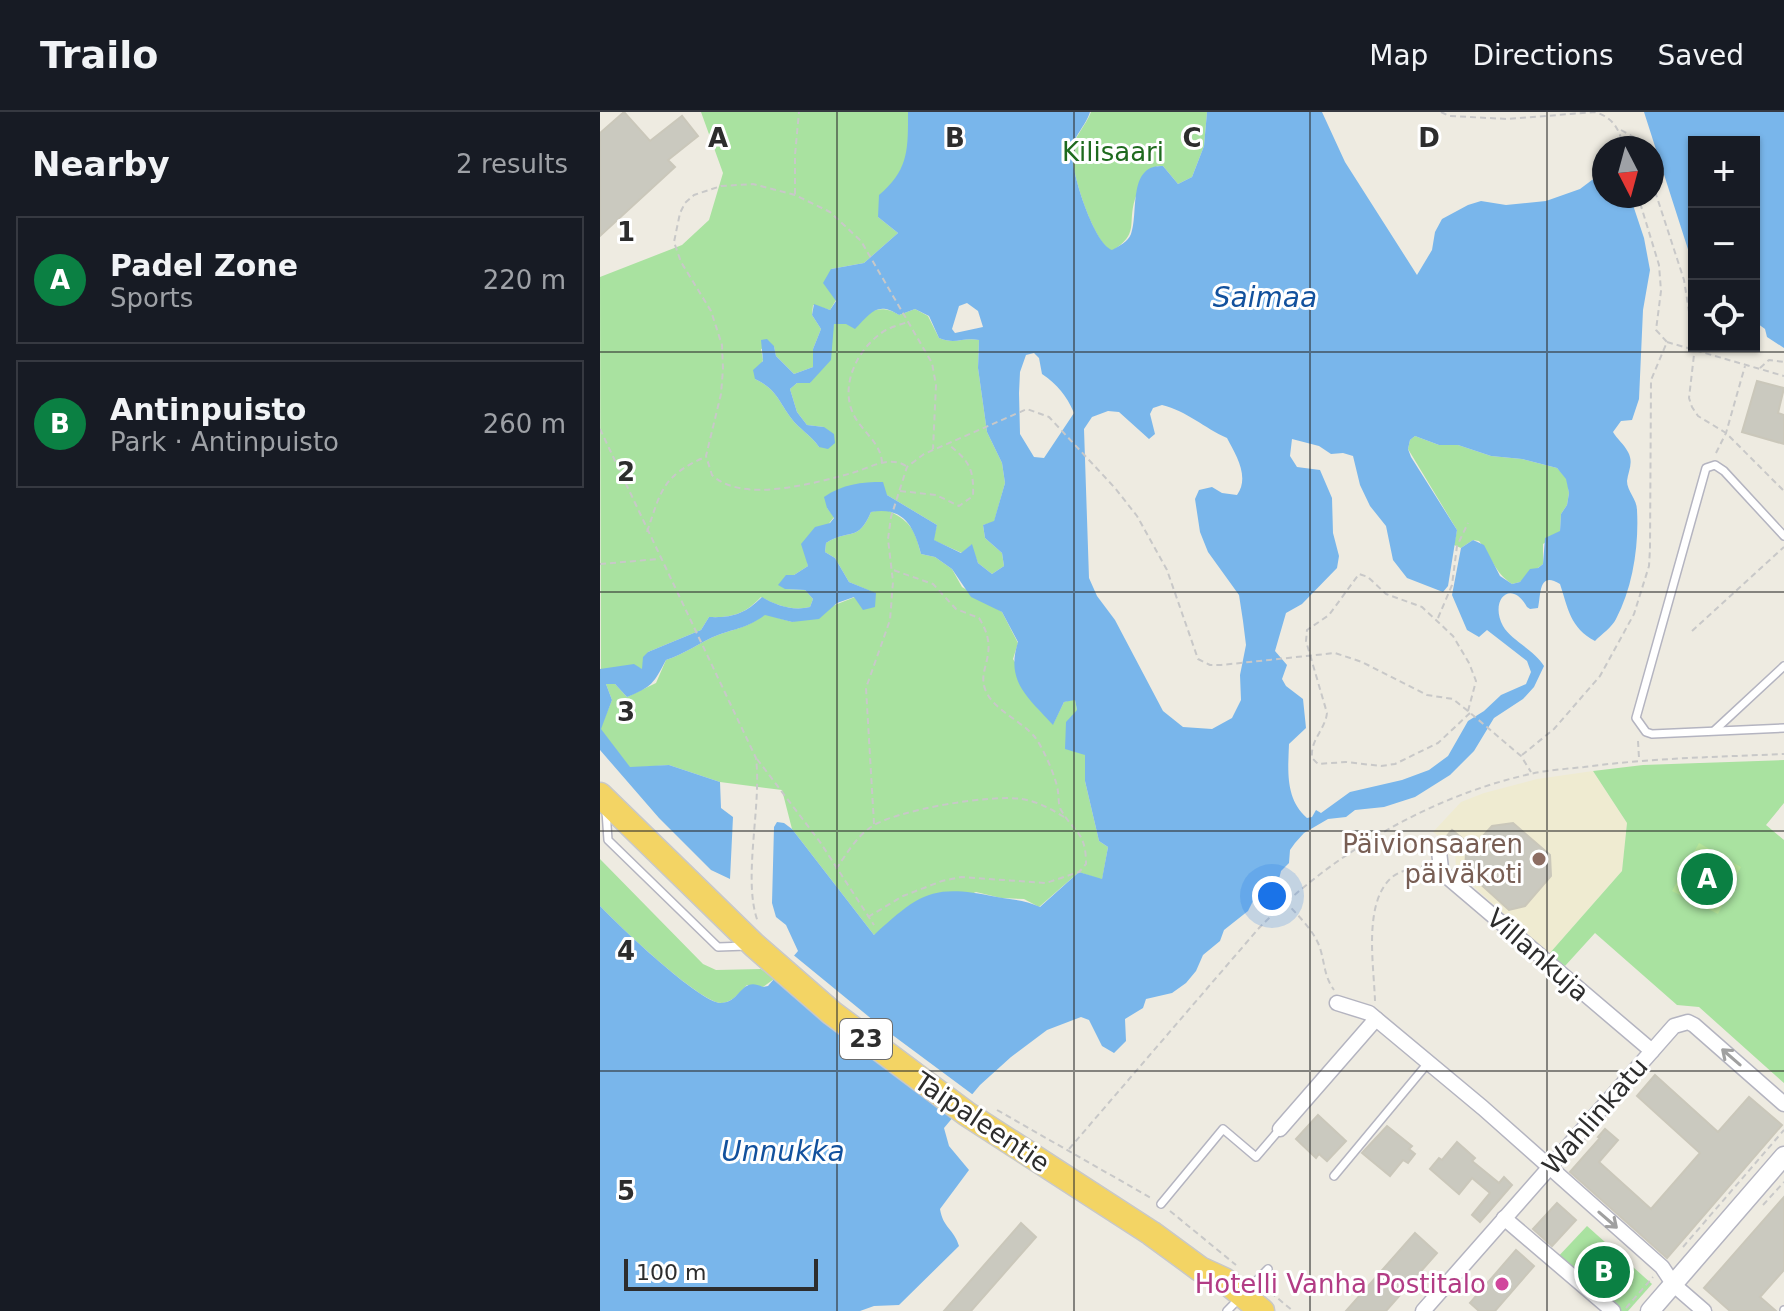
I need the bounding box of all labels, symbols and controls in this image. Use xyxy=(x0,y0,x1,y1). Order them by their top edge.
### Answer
text: Trailo xyxy=(40,33,158,77)
text: Map xyxy=(1369,39,1428,72)
text: Directions xyxy=(1472,39,1613,72)
text: Saved xyxy=(1657,39,1744,72)
text: A xyxy=(708,123,728,153)
text: B xyxy=(945,123,965,153)
text: C xyxy=(1182,123,1202,153)
text: D xyxy=(1418,123,1440,153)
north arrow xyxy=(1592,136,1664,208)
map controls xyxy=(1688,136,1760,352)
button: + xyxy=(1688,136,1760,208)
park label: Kilisaari xyxy=(1062,137,1164,167)
text: Nearby xyxy=(32,144,170,184)
text: 2 results xyxy=(456,149,568,179)
button: − xyxy=(1688,208,1760,280)
text: 1 xyxy=(617,217,635,247)
text: Padel Zone xyxy=(110,248,298,283)
text: A xyxy=(50,265,70,295)
text: 220 m xyxy=(483,265,566,295)
button: locate xyxy=(1688,280,1760,352)
water label: Saimaa xyxy=(1213,281,1317,314)
text: Sports xyxy=(110,283,193,313)
text: Antinpuisto xyxy=(110,392,306,427)
text: B xyxy=(50,409,70,439)
text: 260 m xyxy=(483,409,566,439)
text: Park · Antinpuisto xyxy=(110,427,339,457)
text: 2 xyxy=(617,457,635,487)
text: 3 xyxy=(617,697,635,727)
place label: Päivionsaaren päiväkoti xyxy=(1342,829,1523,889)
pin: A xyxy=(1681,849,1733,909)
marker: Päivionsaaren päiväkoti xyxy=(1530,850,1548,868)
your location xyxy=(1252,876,1292,916)
street label: Villankuja xyxy=(1481,903,1595,1007)
text: 4 xyxy=(617,936,635,966)
road number: 23 xyxy=(840,1019,892,1059)
one-way arrow xyxy=(1721,1049,1741,1067)
street label: Wahlinkatu xyxy=(1536,1052,1654,1180)
street label: Taipaleentie xyxy=(908,1065,1055,1178)
water label: Unnukka xyxy=(721,1135,845,1168)
text: 5 xyxy=(617,1176,635,1206)
one-way arrow xyxy=(1598,1211,1618,1229)
pin: B xyxy=(1578,1242,1630,1302)
scale bar xyxy=(624,1255,818,1291)
text: 100 m xyxy=(636,1260,706,1285)
place label: Hotelli Vanha Postitalo xyxy=(1195,1269,1486,1299)
marker: Hotelli Vanha Postitalo xyxy=(1493,1275,1511,1293)

